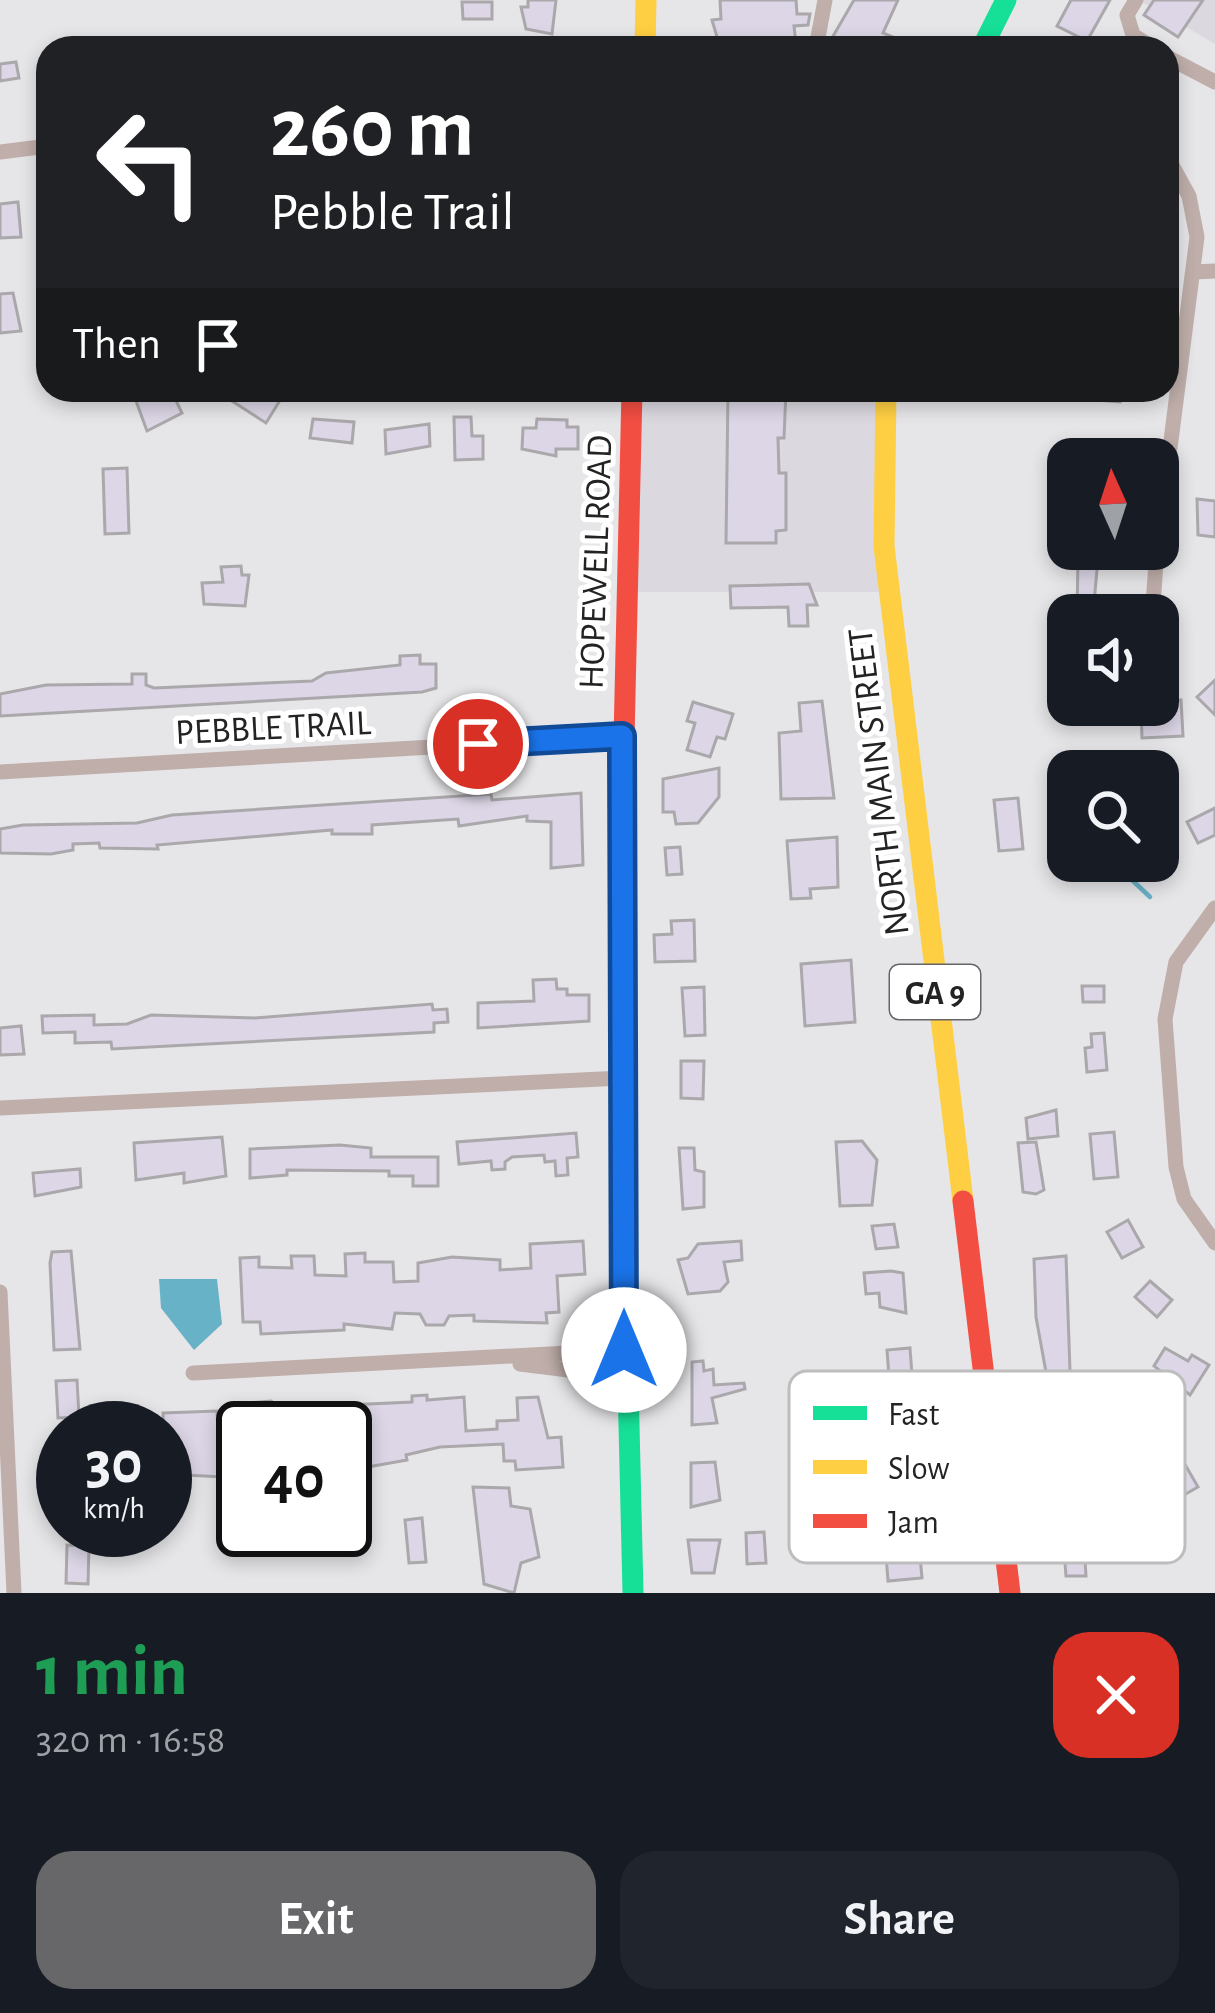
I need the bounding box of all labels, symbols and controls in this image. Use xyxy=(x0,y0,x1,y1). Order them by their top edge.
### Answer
icon: left xyxy=(72,84,228,240)
text: 260 m xyxy=(270,88,474,172)
text: Pebble Trail xyxy=(270,186,515,240)
icon: arrive xyxy=(185,312,251,378)
text: Then xyxy=(72,322,161,367)
street label: HOPEWELL ROAD xyxy=(574,434,618,690)
north arrow xyxy=(1047,438,1179,570)
map controls xyxy=(1047,438,1179,882)
button: sound xyxy=(1047,594,1179,726)
street label: NORTH MAIN STREET xyxy=(842,626,916,938)
pin xyxy=(427,693,529,795)
street label: PEBBLE TRAIL xyxy=(174,705,372,751)
icon: arrive xyxy=(445,711,511,777)
button: search xyxy=(1047,750,1179,882)
road number: GA 9 xyxy=(890,965,980,1019)
position arrow xyxy=(561,1287,687,1413)
legend xyxy=(789,1371,1185,1563)
text: Fast xyxy=(888,1399,940,1432)
speed limit sign: 40 xyxy=(216,1401,372,1557)
text: 30 xyxy=(85,1434,143,1494)
text: Slow xyxy=(888,1453,949,1486)
text: km/h xyxy=(83,1494,145,1524)
text: Jam xyxy=(888,1507,939,1540)
button: close xyxy=(1053,1632,1179,1758)
text: 1 min xyxy=(36,1636,188,1708)
text: 320 m · 16:58 xyxy=(36,1721,225,1760)
button: Exit xyxy=(36,1851,596,1989)
button: Share xyxy=(620,1851,1179,1989)

